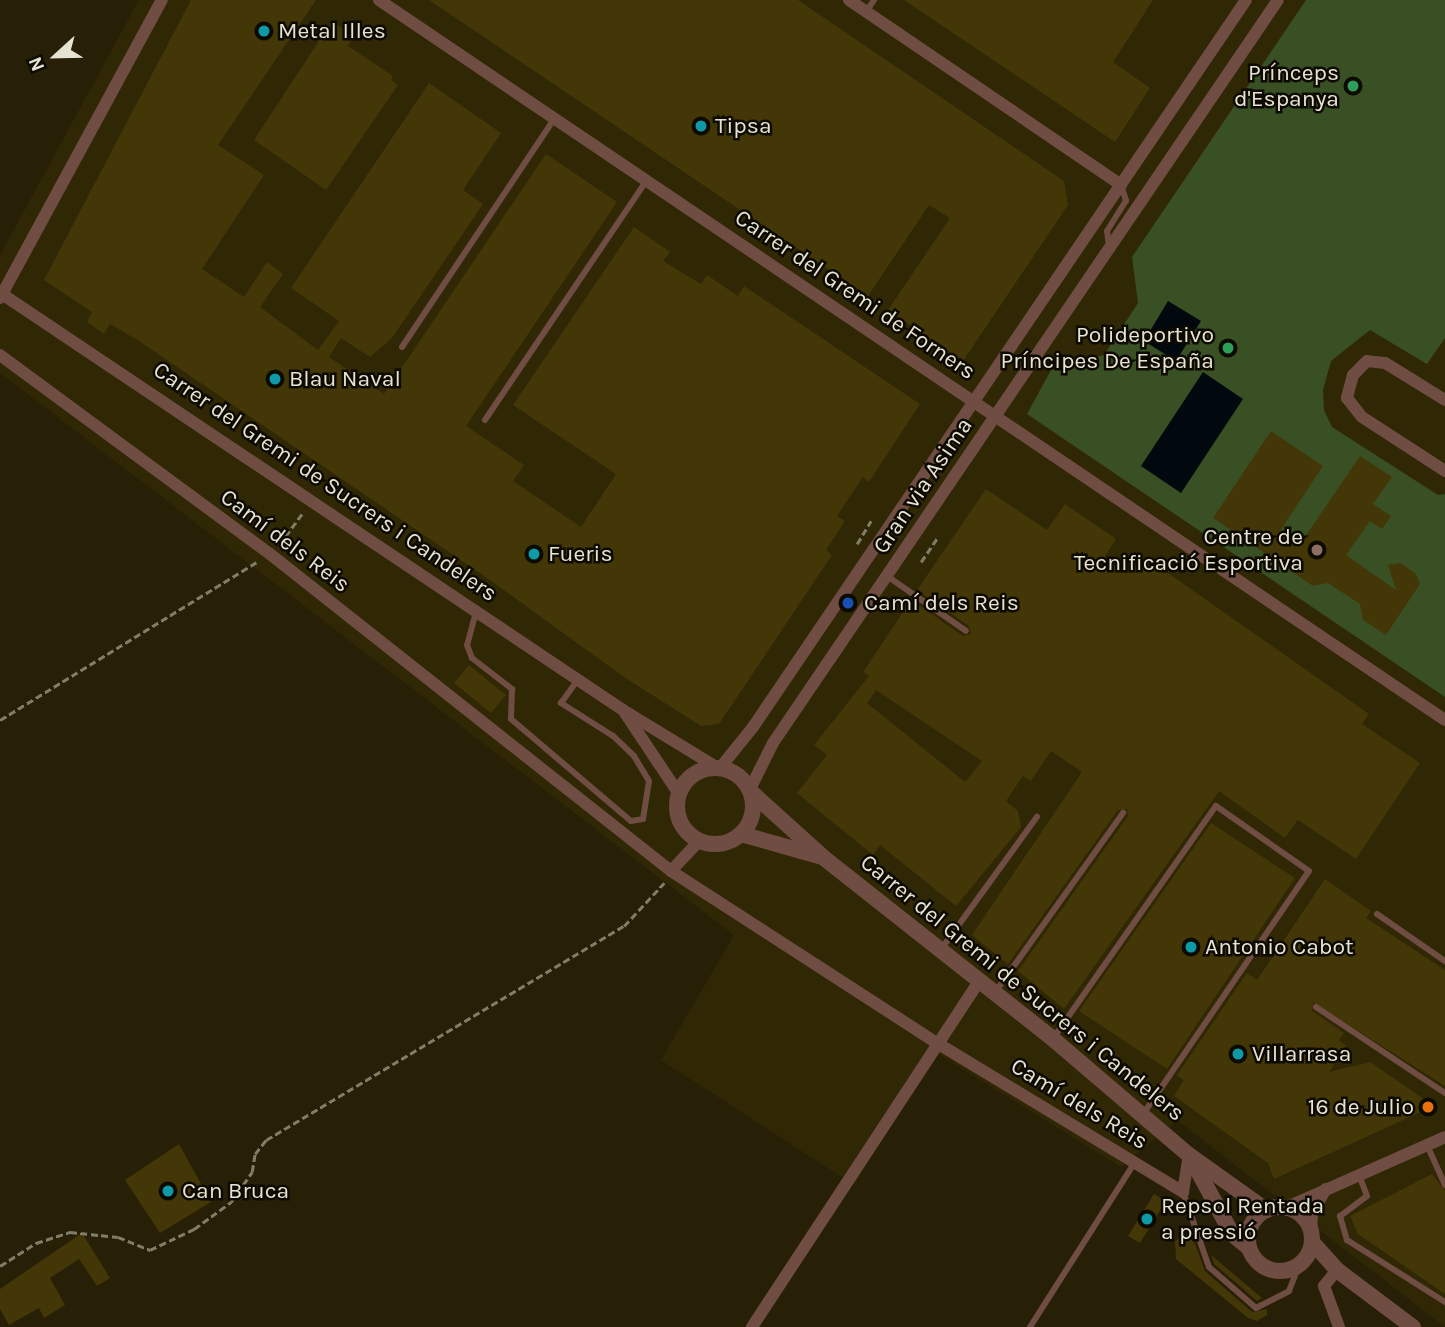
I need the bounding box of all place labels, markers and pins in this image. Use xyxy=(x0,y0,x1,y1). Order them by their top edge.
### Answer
place label: Metal Illes xyxy=(278,17,386,45)
marker: Metal Illes xyxy=(256,23,272,39)
place label: Prínceps d'Espanya xyxy=(1234,59,1339,113)
marker: Prínceps d'Espanya xyxy=(1345,78,1361,94)
place label: Tipsa xyxy=(715,112,772,140)
marker: Tipsa xyxy=(693,118,709,134)
place label: Polideportivo Príncipes De España xyxy=(1001,321,1214,375)
marker: Polideportivo Príncipes De España xyxy=(1220,340,1236,356)
place label: Blau Naval xyxy=(289,365,401,393)
marker: Blau Naval xyxy=(267,371,283,387)
place label: Centre de Tecnificació Esportiva xyxy=(1074,523,1303,577)
place label: Fueris xyxy=(548,540,612,568)
marker: Centre de Tecnificació Esportiva xyxy=(1309,542,1325,558)
marker: Fueris xyxy=(526,546,542,562)
place label: Camí dels Reis xyxy=(864,589,1019,617)
marker: Camí dels Reis xyxy=(838,593,858,613)
place label: Antonio Cabot xyxy=(1205,933,1354,961)
marker: Antonio Cabot xyxy=(1183,939,1199,955)
place label: Villarrasa xyxy=(1252,1040,1351,1068)
marker: Villarrasa xyxy=(1230,1046,1246,1062)
place label: 16 de Julio xyxy=(1308,1093,1414,1121)
marker: 16 de Julio xyxy=(1420,1099,1436,1115)
place label: Can Bruca xyxy=(182,1177,289,1205)
marker: Can Bruca xyxy=(160,1183,176,1199)
place label: Repsol Rentada a pressió xyxy=(1161,1192,1324,1246)
marker: Repsol Rentada a pressió xyxy=(1139,1211,1155,1227)

